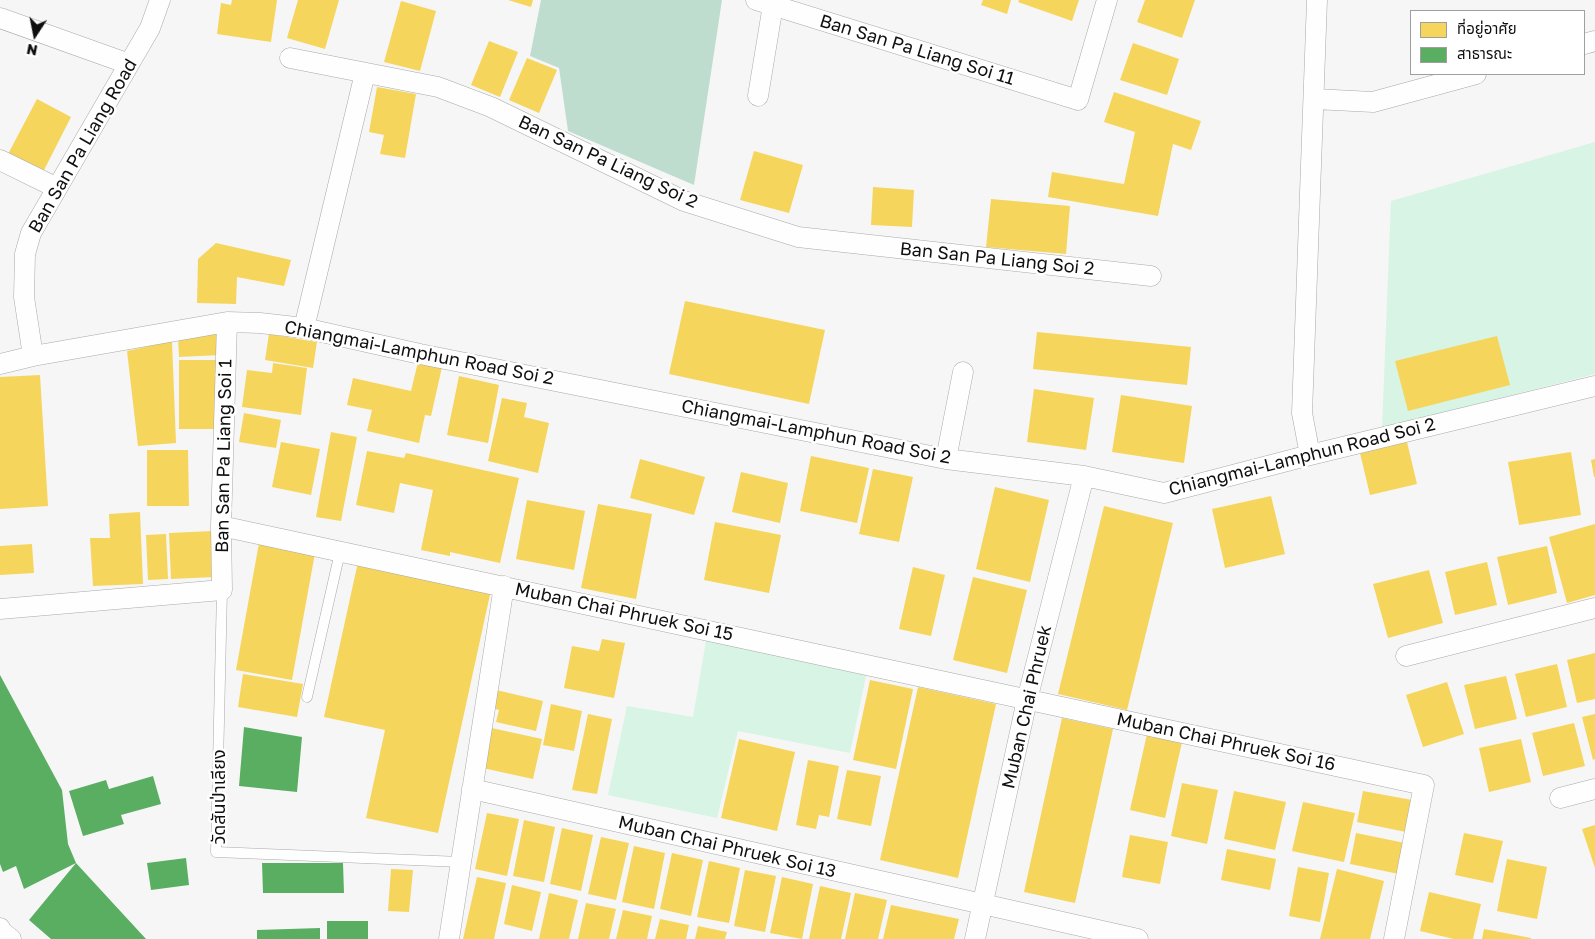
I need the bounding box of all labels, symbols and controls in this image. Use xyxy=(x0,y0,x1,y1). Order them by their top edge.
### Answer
north arrow xyxy=(10,10,60,60)
street label: Ban San Pa Liang Soi 11 xyxy=(817,10,1017,90)
legend xyxy=(1410,10,1585,75)
text: ที่อยู่อาศัย xyxy=(1457,19,1517,37)
text: N xyxy=(25,41,39,60)
text: สาธารณะ xyxy=(1457,44,1512,62)
street label: Ban San Pa Liang Road xyxy=(24,55,142,237)
street label: Ban San Pa Liang Soi 2 xyxy=(515,111,701,213)
street label: Ban San Pa Liang Soi 2 xyxy=(899,238,1095,280)
street label: Chiangmai-Lamphun Road Soi 2 xyxy=(282,316,556,390)
street label: Ban San Pa Liang Soi 1 xyxy=(212,359,236,553)
street label: Chiangmai-Lamphun Road Soi 2 xyxy=(679,395,953,469)
street label: Chiangmai-Lamphun Road Soi 2 xyxy=(1166,413,1438,501)
street label: Muban Chai Phruek Soi 15 xyxy=(513,578,735,646)
street label: Muban Chai Phruek xyxy=(998,623,1056,791)
street label: Muban Chai Phruek Soi 16 xyxy=(1115,708,1337,776)
street label: วัดสันป่าเลียง xyxy=(208,749,230,845)
street label: Muban Chai Phruek Soi 13 xyxy=(616,811,838,883)

